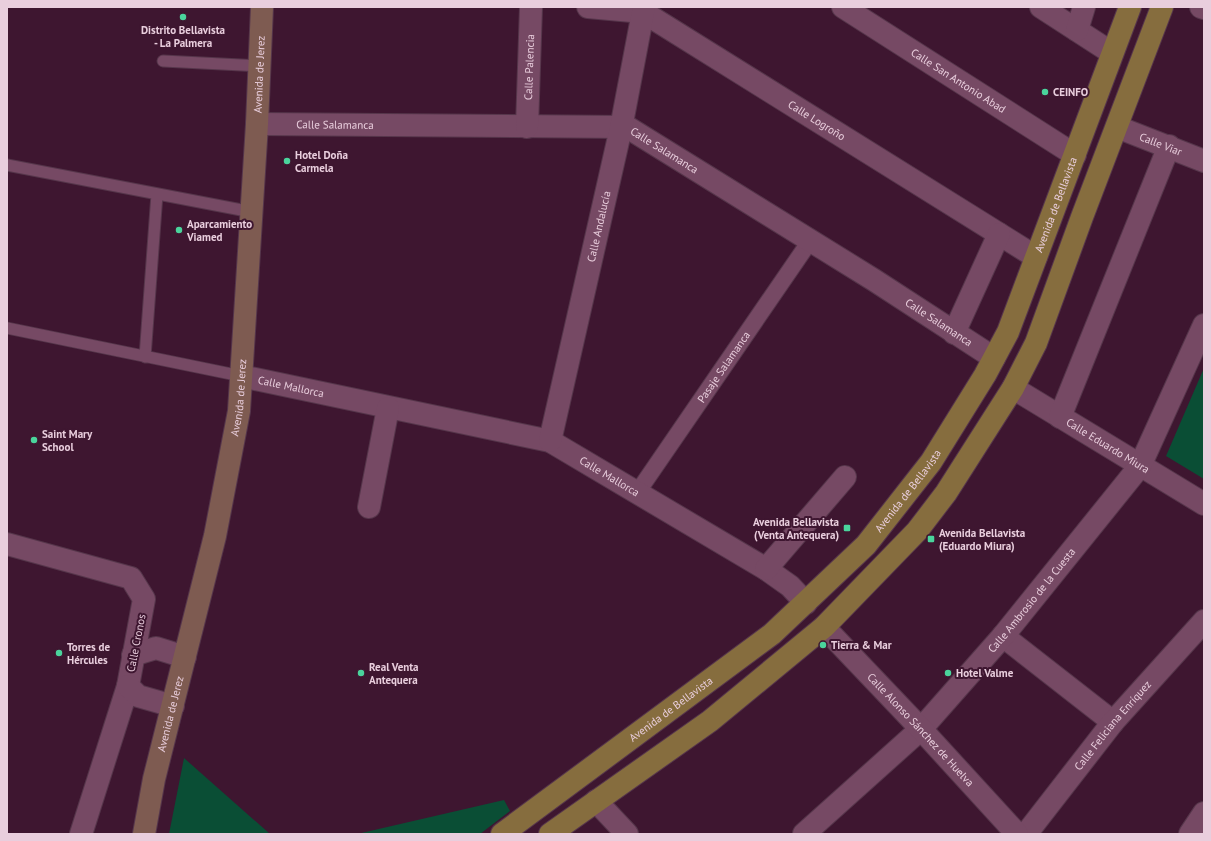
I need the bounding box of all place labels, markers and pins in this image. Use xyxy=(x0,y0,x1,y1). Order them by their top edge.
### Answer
marker: Distrito Bellavista - La Palmera xyxy=(178,12,188,22)
place label: Distrito Bellavista - La Palmera xyxy=(141,23,225,50)
place label: CEINFO xyxy=(1053,85,1088,99)
marker: CEINFO xyxy=(1040,87,1050,97)
place label: Hotel Doña Carmela xyxy=(295,148,348,175)
marker: Hotel Doña Carmela xyxy=(282,156,292,166)
place label: Aparcamiento Viamed xyxy=(186,217,252,244)
marker: Aparcamiento Viamed xyxy=(174,225,184,235)
place label: Saint Mary School xyxy=(42,427,93,454)
marker: Saint Mary School xyxy=(29,435,39,445)
place label: Avenida Bellavista (Venta Antequera) xyxy=(753,515,839,542)
marker: Avenida Bellavista (Venta Antequera) xyxy=(842,523,852,533)
place label: Avenida Bellavista (Eduardo Miura) xyxy=(939,526,1025,553)
marker: Avenida Bellavista (Eduardo Miura) xyxy=(926,534,936,544)
place label: Tierra & Mar xyxy=(831,638,892,652)
place label: Torres de Hércules xyxy=(67,640,110,667)
marker: Tierra & Mar xyxy=(818,640,828,650)
marker: Torres de Hércules xyxy=(54,648,64,658)
place label: Real Venta Antequera xyxy=(369,660,419,687)
place label: Hotel Valme xyxy=(956,666,1014,680)
marker: Real Venta Antequera xyxy=(356,668,366,678)
marker: Hotel Valme xyxy=(943,668,953,678)

